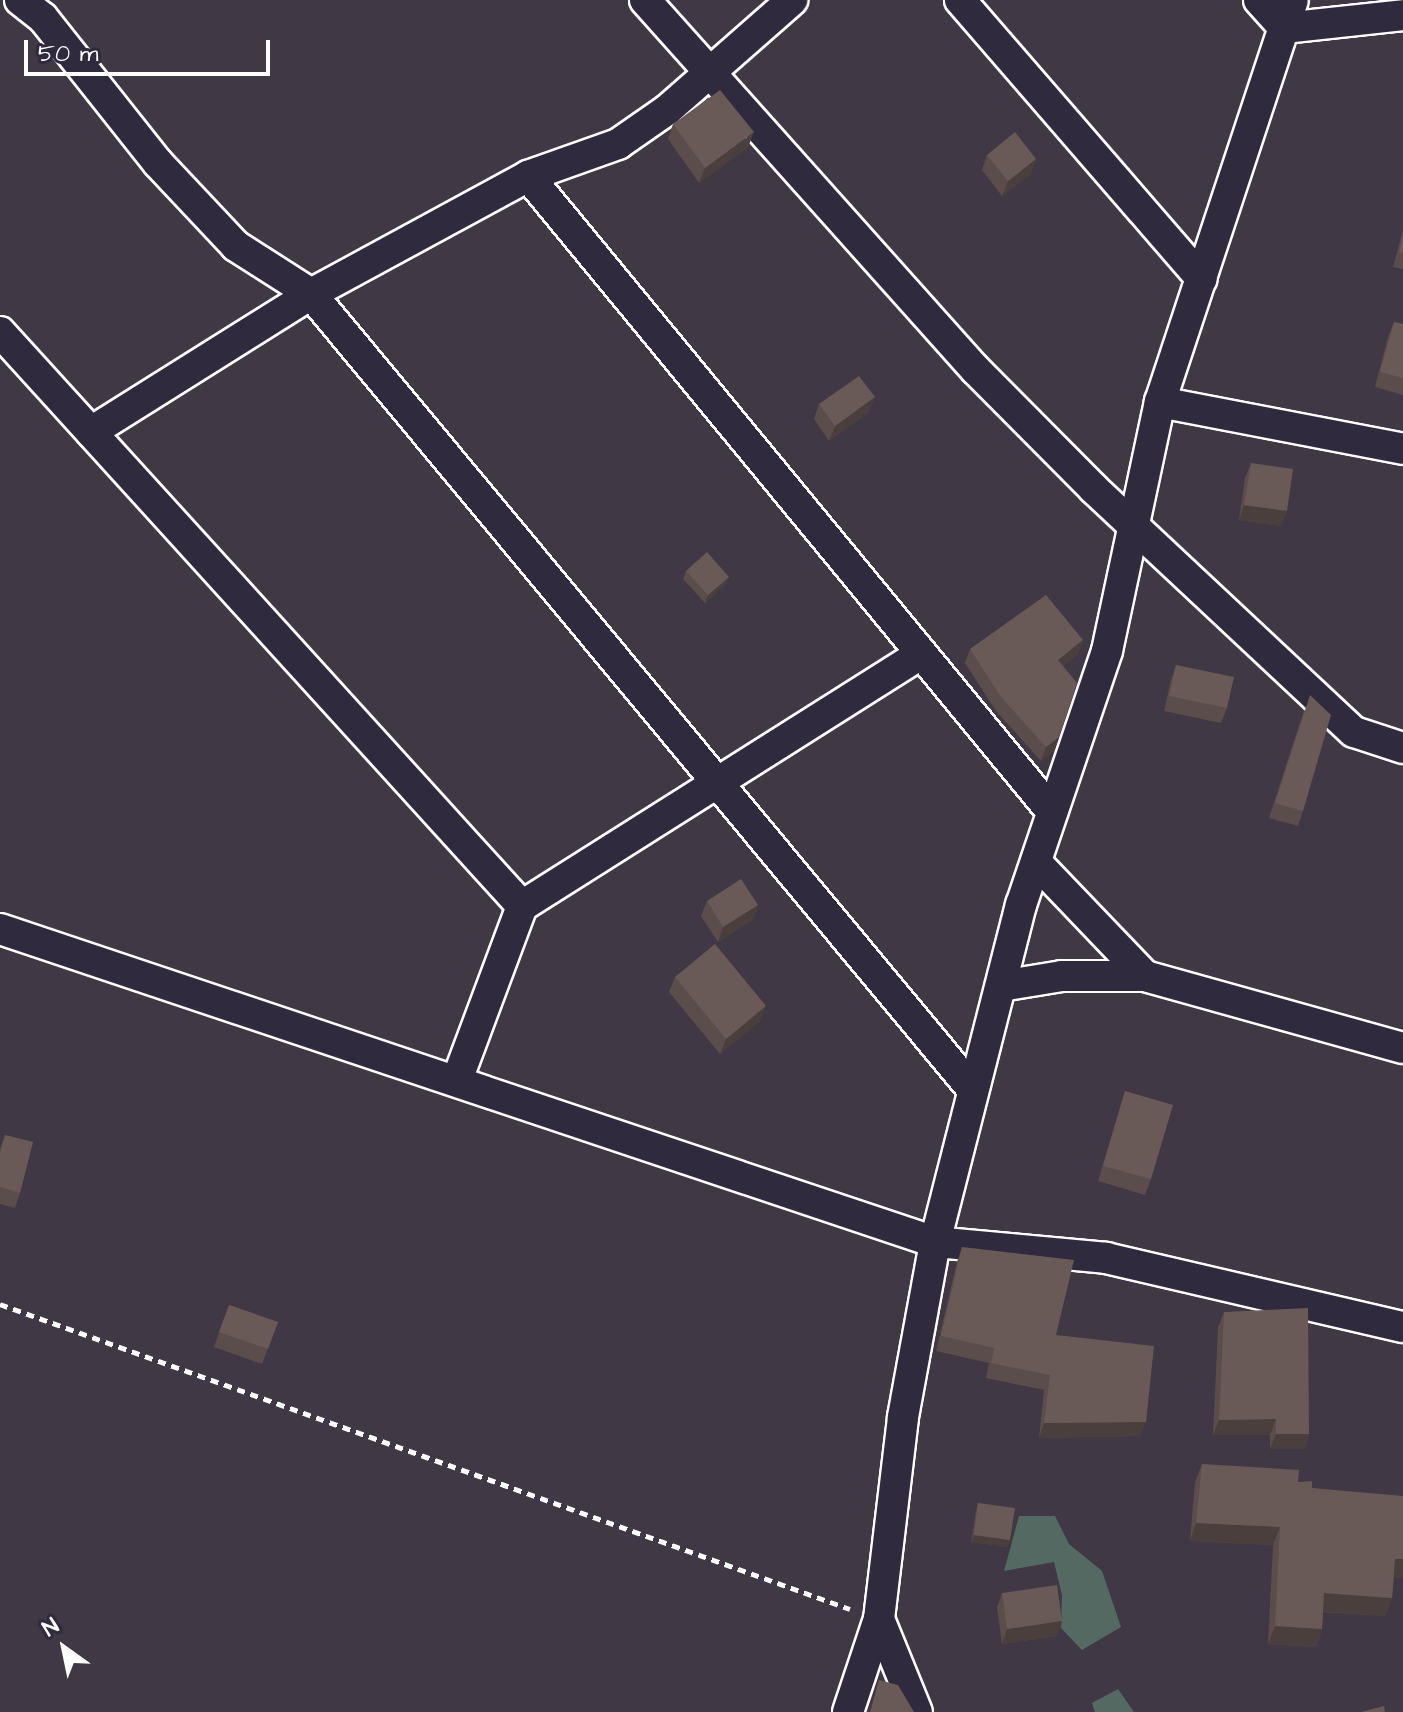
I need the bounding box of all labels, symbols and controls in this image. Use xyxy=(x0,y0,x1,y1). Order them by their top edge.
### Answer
scale bar xyxy=(28,24,274,74)
text: 50 m xyxy=(38,37,98,71)
north arrow xyxy=(24,1608,104,1688)
text: N xyxy=(36,1611,65,1644)

